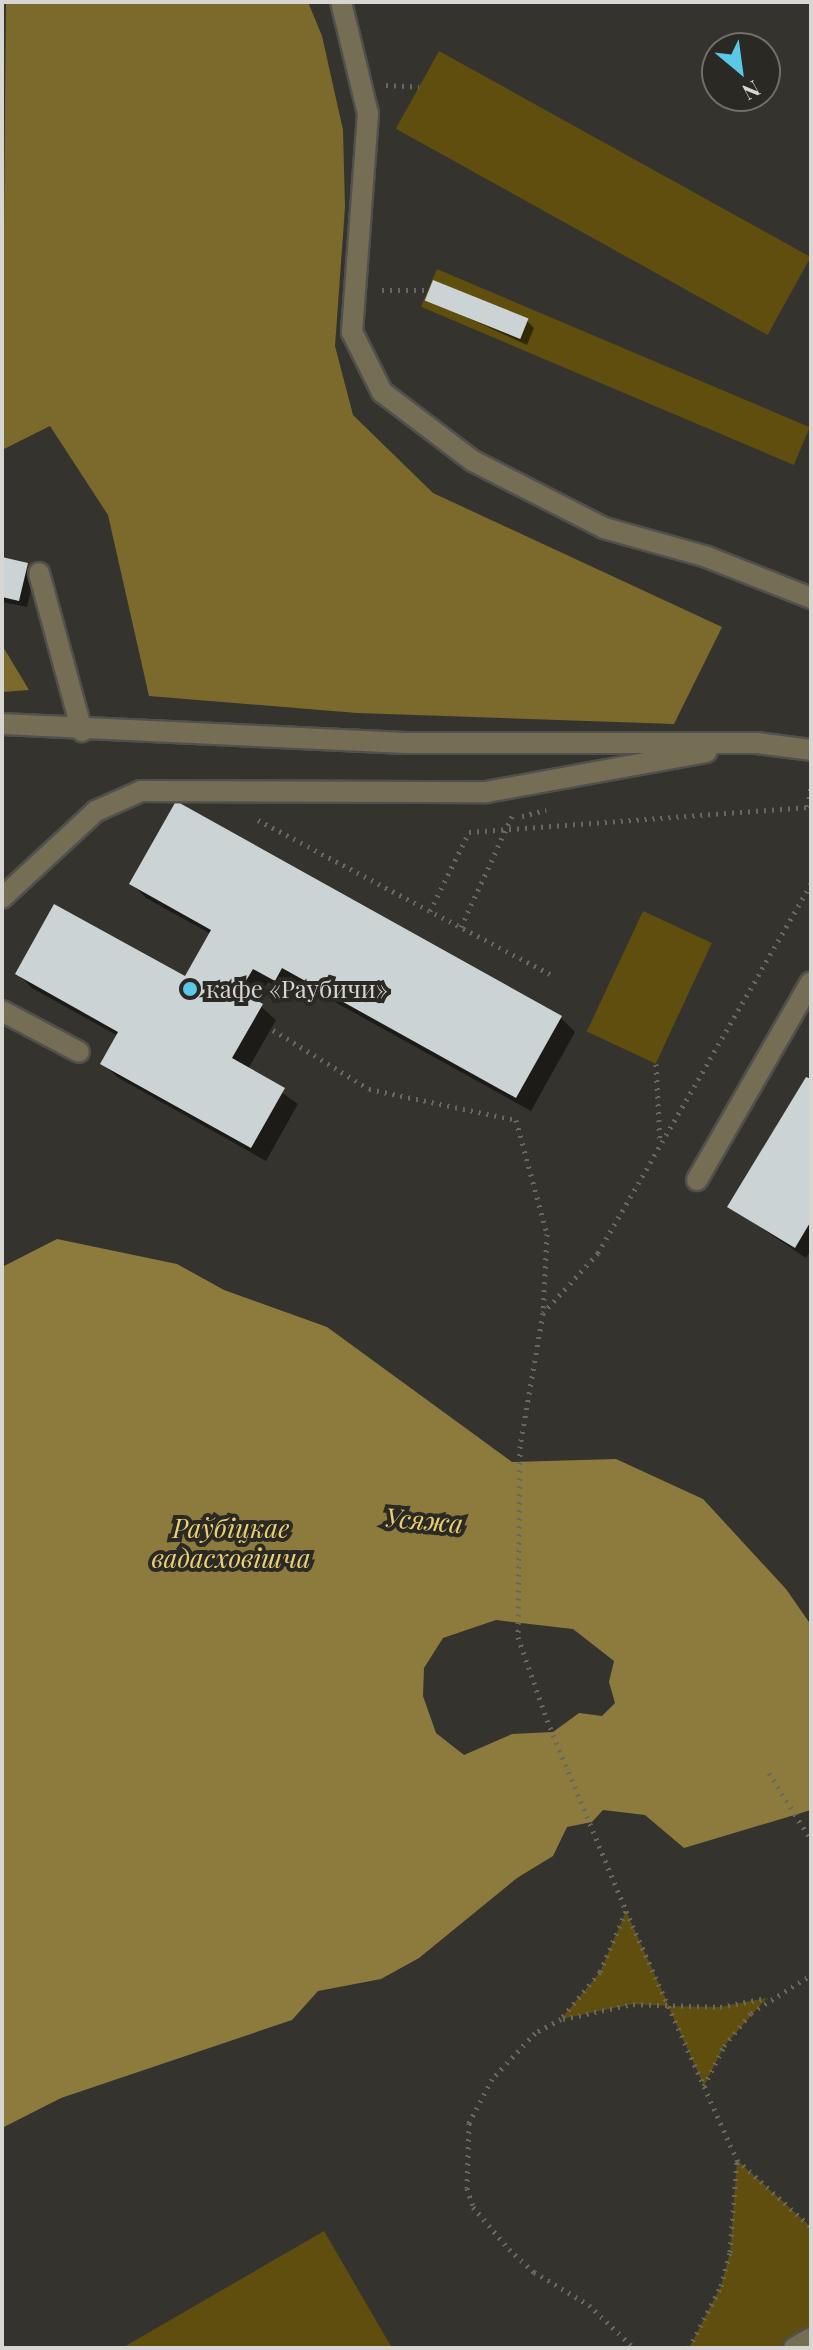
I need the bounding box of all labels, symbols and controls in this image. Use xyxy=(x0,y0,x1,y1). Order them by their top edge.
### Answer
north arrow xyxy=(701,32,781,112)
text: N xyxy=(737,74,766,108)
place label: кафе «Раубичи» xyxy=(206,975,388,1003)
marker: кафе «Раубичи» xyxy=(181,980,199,998)
water label: Усяжа xyxy=(384,1501,464,1539)
water label: Раўбіцкае вадасховішча xyxy=(151,1512,311,1574)

